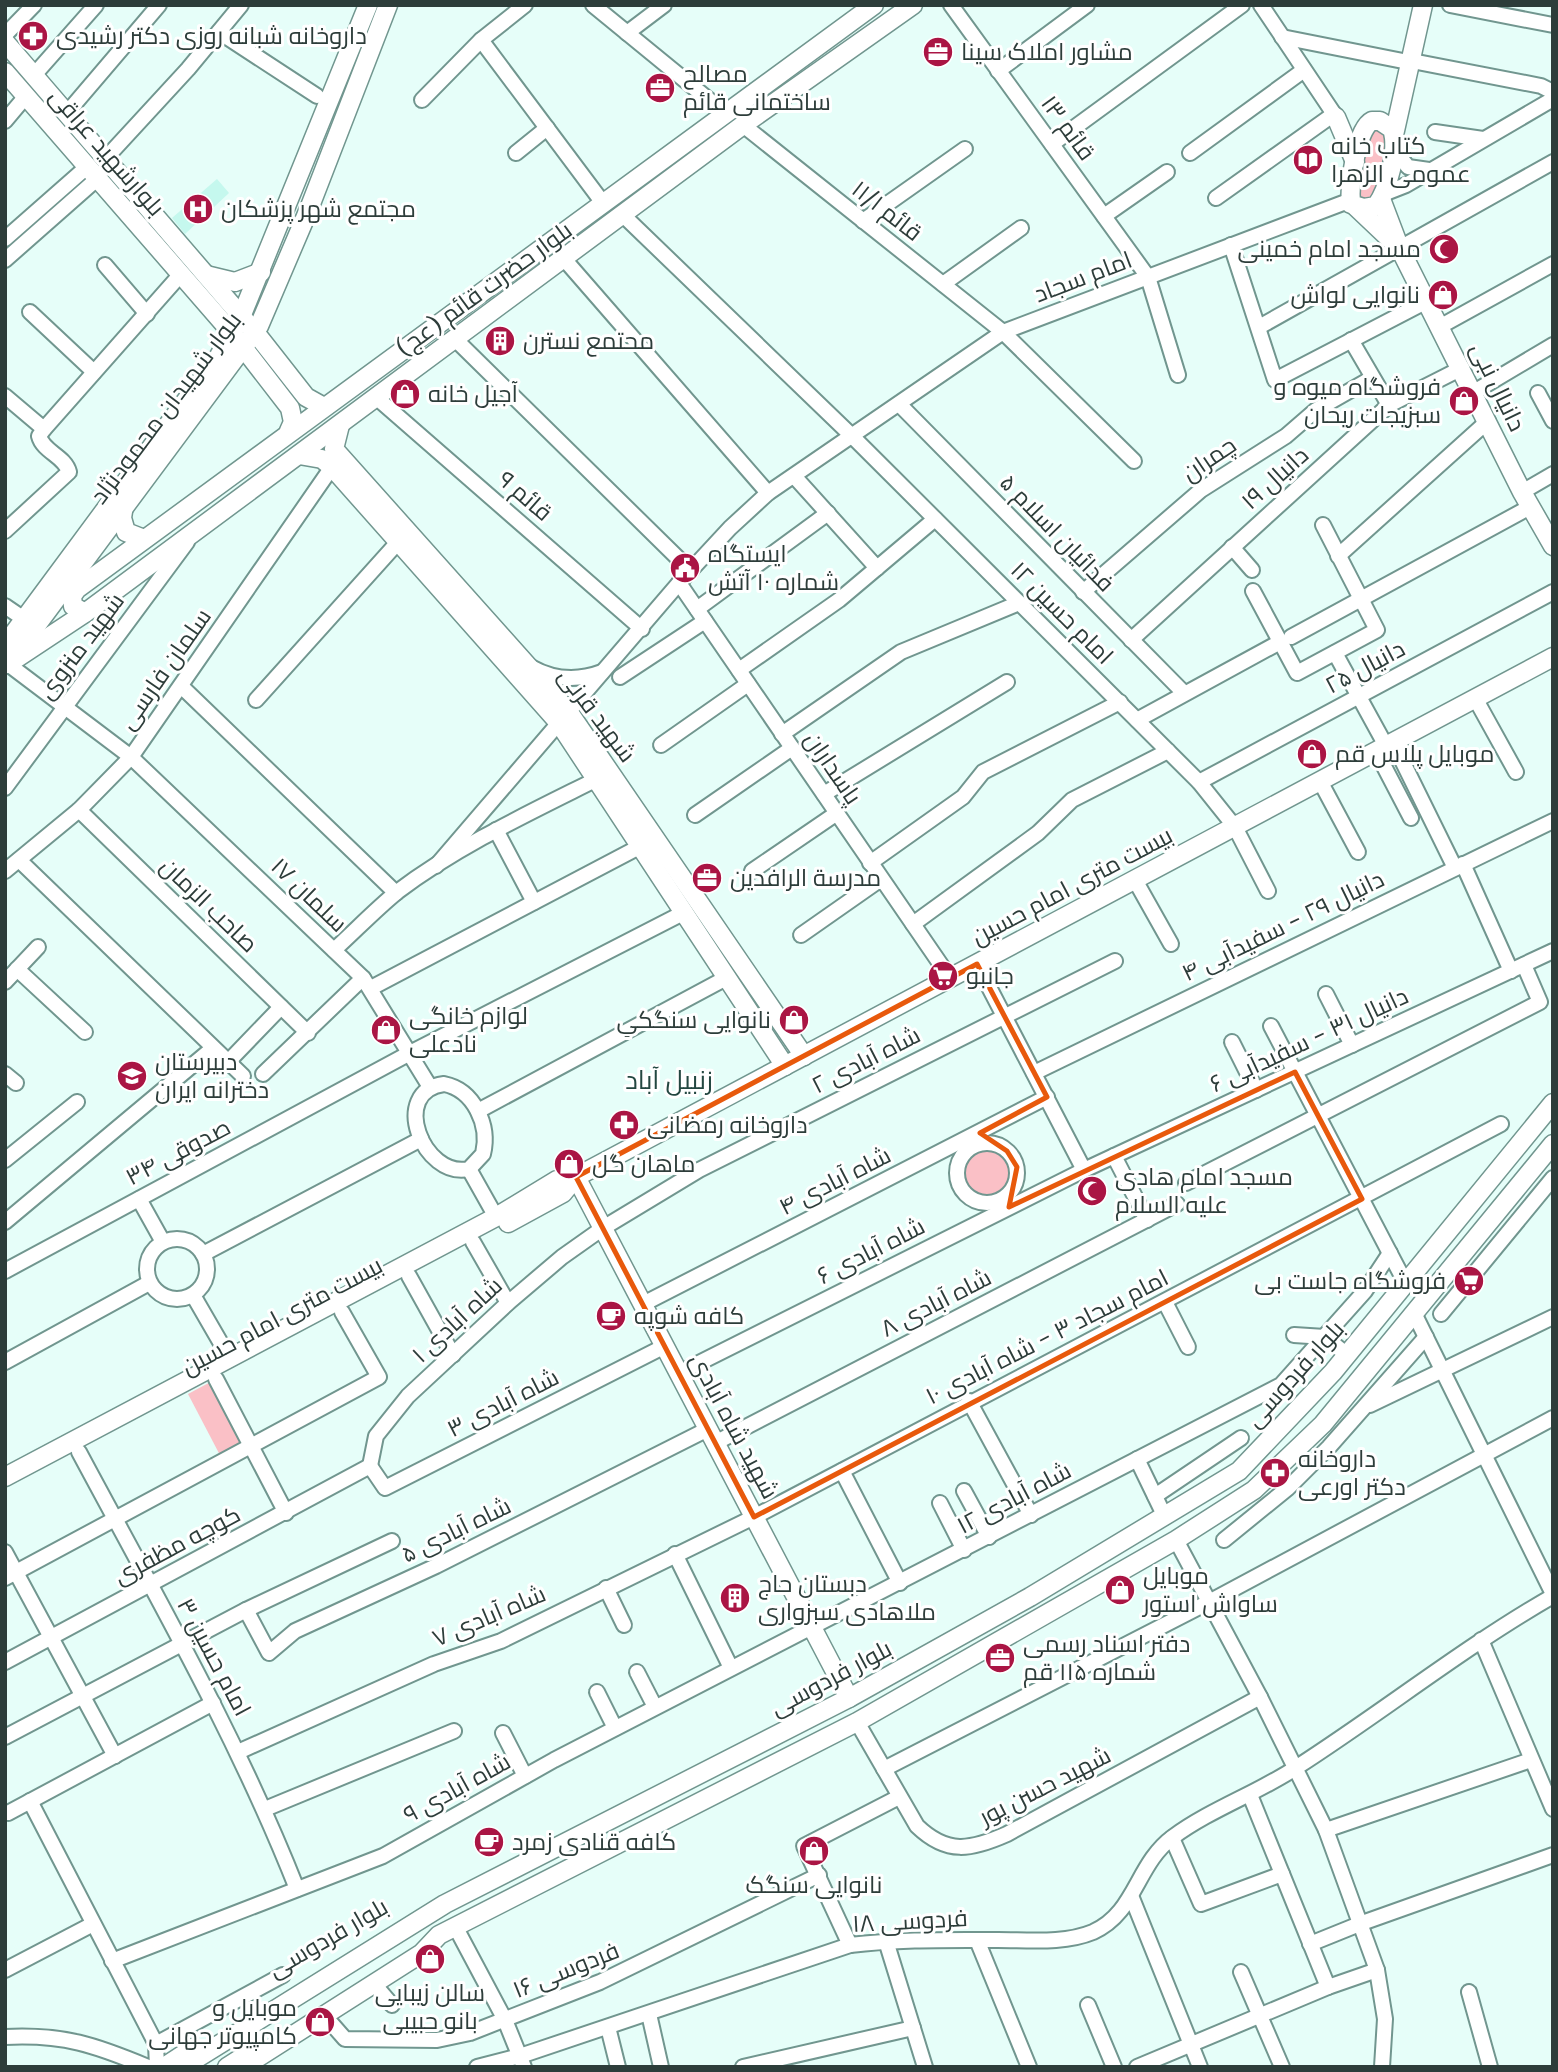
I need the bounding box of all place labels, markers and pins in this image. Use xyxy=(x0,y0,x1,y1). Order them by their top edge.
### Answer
pharmacy icon: داروخانه شبانه روزی دکتر رشیدی xyxy=(16,19,50,53)
place label: داروخانه شبانه روزی دکتر رشیدی xyxy=(56,20,367,51)
office icon: مشاور املاک سینا xyxy=(921,35,955,69)
place label: مشاور املاک سینا xyxy=(961,36,1133,67)
place label: مصالح ساختمانی قائم xyxy=(683,58,831,118)
office icon: مصالح ساختمانی قائم xyxy=(643,71,677,105)
place label: کتاب خانه عمومی الزهرا xyxy=(1331,130,1471,189)
library icon: کتاب خانه عمومی الزهرا xyxy=(1291,143,1325,177)
hospital icon: مجتمع شهر پزشکان xyxy=(181,192,215,226)
place label: مجتمع شهر پزشکان xyxy=(221,193,416,225)
mosque icon: مسجد امام خمینی xyxy=(1427,232,1461,266)
place label: مسجد امام خمینی xyxy=(1237,233,1421,265)
shop icon: نانوایی لواش xyxy=(1426,278,1460,312)
place label: نانوایی لواش xyxy=(1290,279,1420,310)
building icon: محتمع نسترن xyxy=(483,324,517,358)
place label: محتمع نسترن xyxy=(523,325,654,357)
place label: فروشگاه میوه و سبزیجات ریحان xyxy=(1273,371,1441,430)
shop icon: آجیل خانه xyxy=(388,377,422,411)
place label: آجیل خانه xyxy=(428,378,519,409)
shop icon: فروشگاه میوه و سبزیجات ریحان xyxy=(1447,384,1481,418)
place label: ایستگاه شماره ۱۰ آتش xyxy=(708,538,839,597)
public building icon: ایستگاه شماره ۱۰ آتش xyxy=(668,551,702,585)
shop icon: موبایل پلاس قم xyxy=(1295,737,1329,771)
place label: موبایل پلاس قم xyxy=(1335,738,1494,770)
office icon: مدرسة الرافدین xyxy=(690,861,724,895)
place label: مدرسة الرافدین xyxy=(730,862,881,893)
supermarket icon: جانبو xyxy=(926,959,960,993)
place label: جانبو xyxy=(966,960,1014,991)
place label: لوازم خانگی نادعلی xyxy=(409,1000,528,1059)
shop icon: نانوایی سنگکیِ xyxy=(777,1003,811,1037)
place label: نانوایی سنگکیِ xyxy=(617,1004,771,1037)
shop icon: لوازم خانگی نادعلی xyxy=(369,1013,403,1047)
place label: دبیرستان دخترانه ایران xyxy=(155,1046,269,1105)
school or university icon: دبیرستان دخترانه ایران xyxy=(115,1059,149,1093)
pharmacy icon: داروخانه رمضانی xyxy=(607,1108,641,1142)
place label: داروخانه رمضانی xyxy=(647,1109,808,1140)
shop icon: ماهان گل xyxy=(552,1147,586,1181)
place label: ماهان گل xyxy=(592,1148,695,1179)
place label: مسجد امام هادی علیه السلام xyxy=(1115,1161,1293,1221)
mosque icon: مسجد امام هادی علیه السلام xyxy=(1075,1174,1109,1208)
supermarket icon: فروشگاه جاست بی xyxy=(1452,1264,1486,1298)
place label: فروشگاه جاست بی xyxy=(1254,1265,1446,1296)
cafe icon: کافه شوپه xyxy=(594,1299,628,1333)
place label: کافه شوپه xyxy=(634,1300,744,1332)
place label: داروخانه دکتر اورعی xyxy=(1298,1443,1406,1502)
pharmacy icon: داروخانه دکتر اورعی xyxy=(1258,1456,1292,1490)
place label: موبایل ساواش استور xyxy=(1141,1560,1278,1619)
place label: دبستان حاج ملاهادی سبزواری xyxy=(758,1568,936,1627)
shop icon: موبایل ساواش استور xyxy=(1103,1573,1137,1607)
building icon: دبستان حاج ملاهادی سبزواری xyxy=(718,1581,752,1615)
place label: دفتر اسناد رسمی شماره ۱۱۵ قم xyxy=(1023,1628,1190,1688)
office icon: دفتر اسناد رسمی شماره ۱۱۵ قم xyxy=(983,1641,1017,1675)
cafe icon: کافه قنادی زمرد xyxy=(472,1825,506,1859)
place label: کافه قنادی زمرد xyxy=(512,1826,676,1857)
shop icon: نانوایی سنگک xyxy=(797,1834,831,1868)
place label: نانوایی سنگک xyxy=(745,1869,883,1900)
shop icon: سالن زیبایی بانو حبیبی xyxy=(413,1942,447,1976)
place label: سالن زیبایی بانو حبیبی xyxy=(375,1977,485,2036)
place label: موبایل و کامپیوتر جهانی xyxy=(148,1992,297,2051)
shop icon: موبایل و کامپیوتر جهانی xyxy=(303,2005,337,2039)

